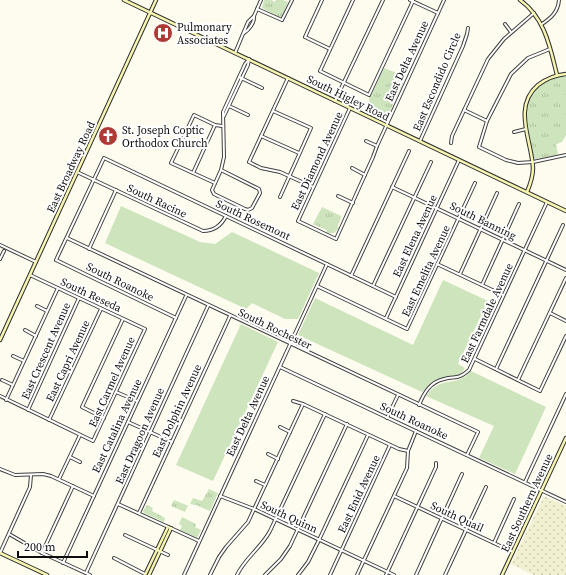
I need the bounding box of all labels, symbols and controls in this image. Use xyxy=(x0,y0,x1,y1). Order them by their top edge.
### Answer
street label: East Delta Avenue xyxy=(382,18,432,104)
place label: Pulmonary Associates xyxy=(177,20,232,48)
hospital icon: Pulmonary Associates xyxy=(152,22,174,44)
street label: East Escondido Circle xyxy=(409,30,465,134)
street label: South Higley Road xyxy=(304,71,392,125)
street label: East Diamond Avenue xyxy=(288,109,347,213)
street label: East Broadway Road xyxy=(43,118,99,215)
place label: St. Joseph Coptic Orthodox Church xyxy=(122,123,208,151)
church icon: St. Joseph Coptic Orthodox Church xyxy=(97,125,119,147)
street label: South Racine xyxy=(125,181,190,222)
street label: East Elena Avenue xyxy=(389,192,441,280)
street label: South Rosemont xyxy=(213,196,293,244)
street label: South Banning xyxy=(447,198,519,244)
street label: East Emelita Avenue xyxy=(398,222,454,319)
street label: South Roanoke xyxy=(84,259,157,305)
street label: East Farmdale Avenue xyxy=(457,260,517,365)
street label: South Reseda xyxy=(58,274,124,316)
street label: East Crescent Avenue xyxy=(18,300,74,402)
street label: South Rochester xyxy=(236,305,314,353)
street label: East Capri Avenue xyxy=(43,317,94,404)
street label: East Carmel Avenue xyxy=(85,334,139,430)
street label: East Dolphin Avenue xyxy=(149,361,205,460)
street label: East Delta Avenue xyxy=(223,373,273,459)
street label: East Catalina Avenue xyxy=(89,376,146,476)
street label: East Dragoon Avenue xyxy=(112,385,168,487)
street label: South Roanoke xyxy=(378,399,451,443)
street label: East Southern Avenue xyxy=(498,451,557,555)
street label: East Enid Avenue xyxy=(334,452,384,536)
street label: South Quinn xyxy=(258,497,320,537)
street label: South Quail xyxy=(428,498,486,536)
scale bar xyxy=(18,533,87,559)
text: 200 m xyxy=(24,539,56,555)

